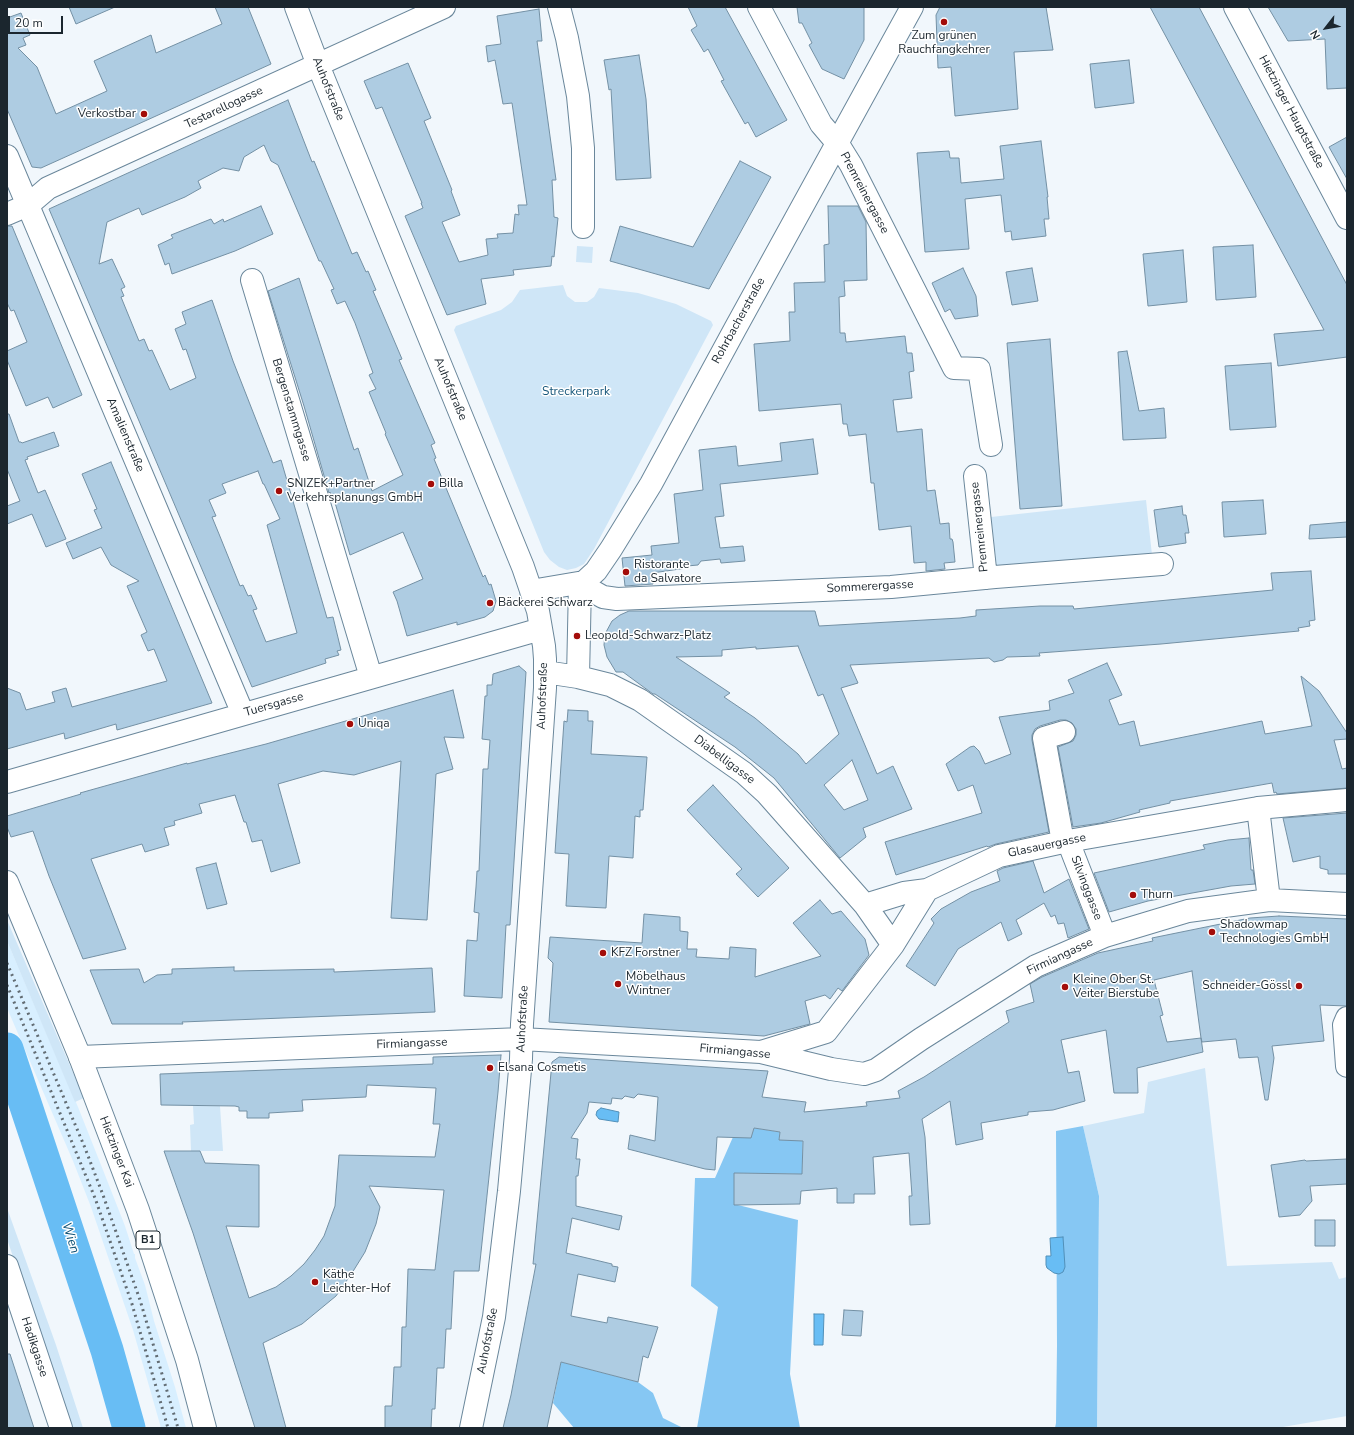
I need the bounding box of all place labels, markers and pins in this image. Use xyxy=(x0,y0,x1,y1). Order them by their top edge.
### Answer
marker: Zum grünen Rauchfangkehrer xyxy=(939,17,949,27)
place label: Zum grünen Rauchfangkehrer xyxy=(898,29,990,57)
place label: Verkostbar xyxy=(78,107,136,121)
marker: Verkostbar xyxy=(139,109,149,119)
place label: SNIZEK+Partner Verkehrsplanungs GmbH xyxy=(287,477,423,505)
place label: Billa xyxy=(439,477,463,491)
marker: Billa xyxy=(426,479,436,489)
marker: SNIZEK+Partner Verkehrsplanungs GmbH xyxy=(274,486,284,496)
place label: Ristorante da Salvatore xyxy=(634,558,701,586)
marker: Ristorante da Salvatore xyxy=(621,567,631,577)
place label: Bäckerei Schwarz xyxy=(498,596,593,610)
marker: Bäckerei Schwarz xyxy=(485,598,495,608)
place label: Leopold-Schwarz-Platz xyxy=(585,629,711,643)
marker: Leopold-Schwarz-Platz xyxy=(572,631,582,641)
place label: Uniqa xyxy=(358,717,390,731)
marker: Uniqa xyxy=(345,719,355,729)
place label: Thurn xyxy=(1141,888,1173,902)
marker: Thurn xyxy=(1128,890,1138,900)
place label: Shadowmap Technologies GmbH xyxy=(1220,918,1329,946)
marker: Shadowmap Technologies GmbH xyxy=(1207,927,1217,937)
place label: KFZ Forstner xyxy=(611,946,680,960)
marker: KFZ Forstner xyxy=(598,948,608,958)
place label: Möbelhaus Wintner xyxy=(626,970,686,998)
place label: Kleine Ober St. Veiter Bierstube xyxy=(1073,973,1159,1001)
marker: Möbelhaus Wintner xyxy=(613,979,623,989)
place label: Schneider-Gössl xyxy=(1202,979,1291,993)
marker: Schneider-Gössl xyxy=(1294,981,1304,991)
marker: Kleine Ober St. Veiter Bierstube xyxy=(1060,982,1070,992)
place label: Elsana Cosmetis xyxy=(498,1061,586,1075)
marker: Elsana Cosmetis xyxy=(485,1063,495,1073)
place label: Käthe Leichter-Hof xyxy=(323,1268,390,1296)
marker: Käthe Leichter-Hof xyxy=(310,1277,320,1287)

